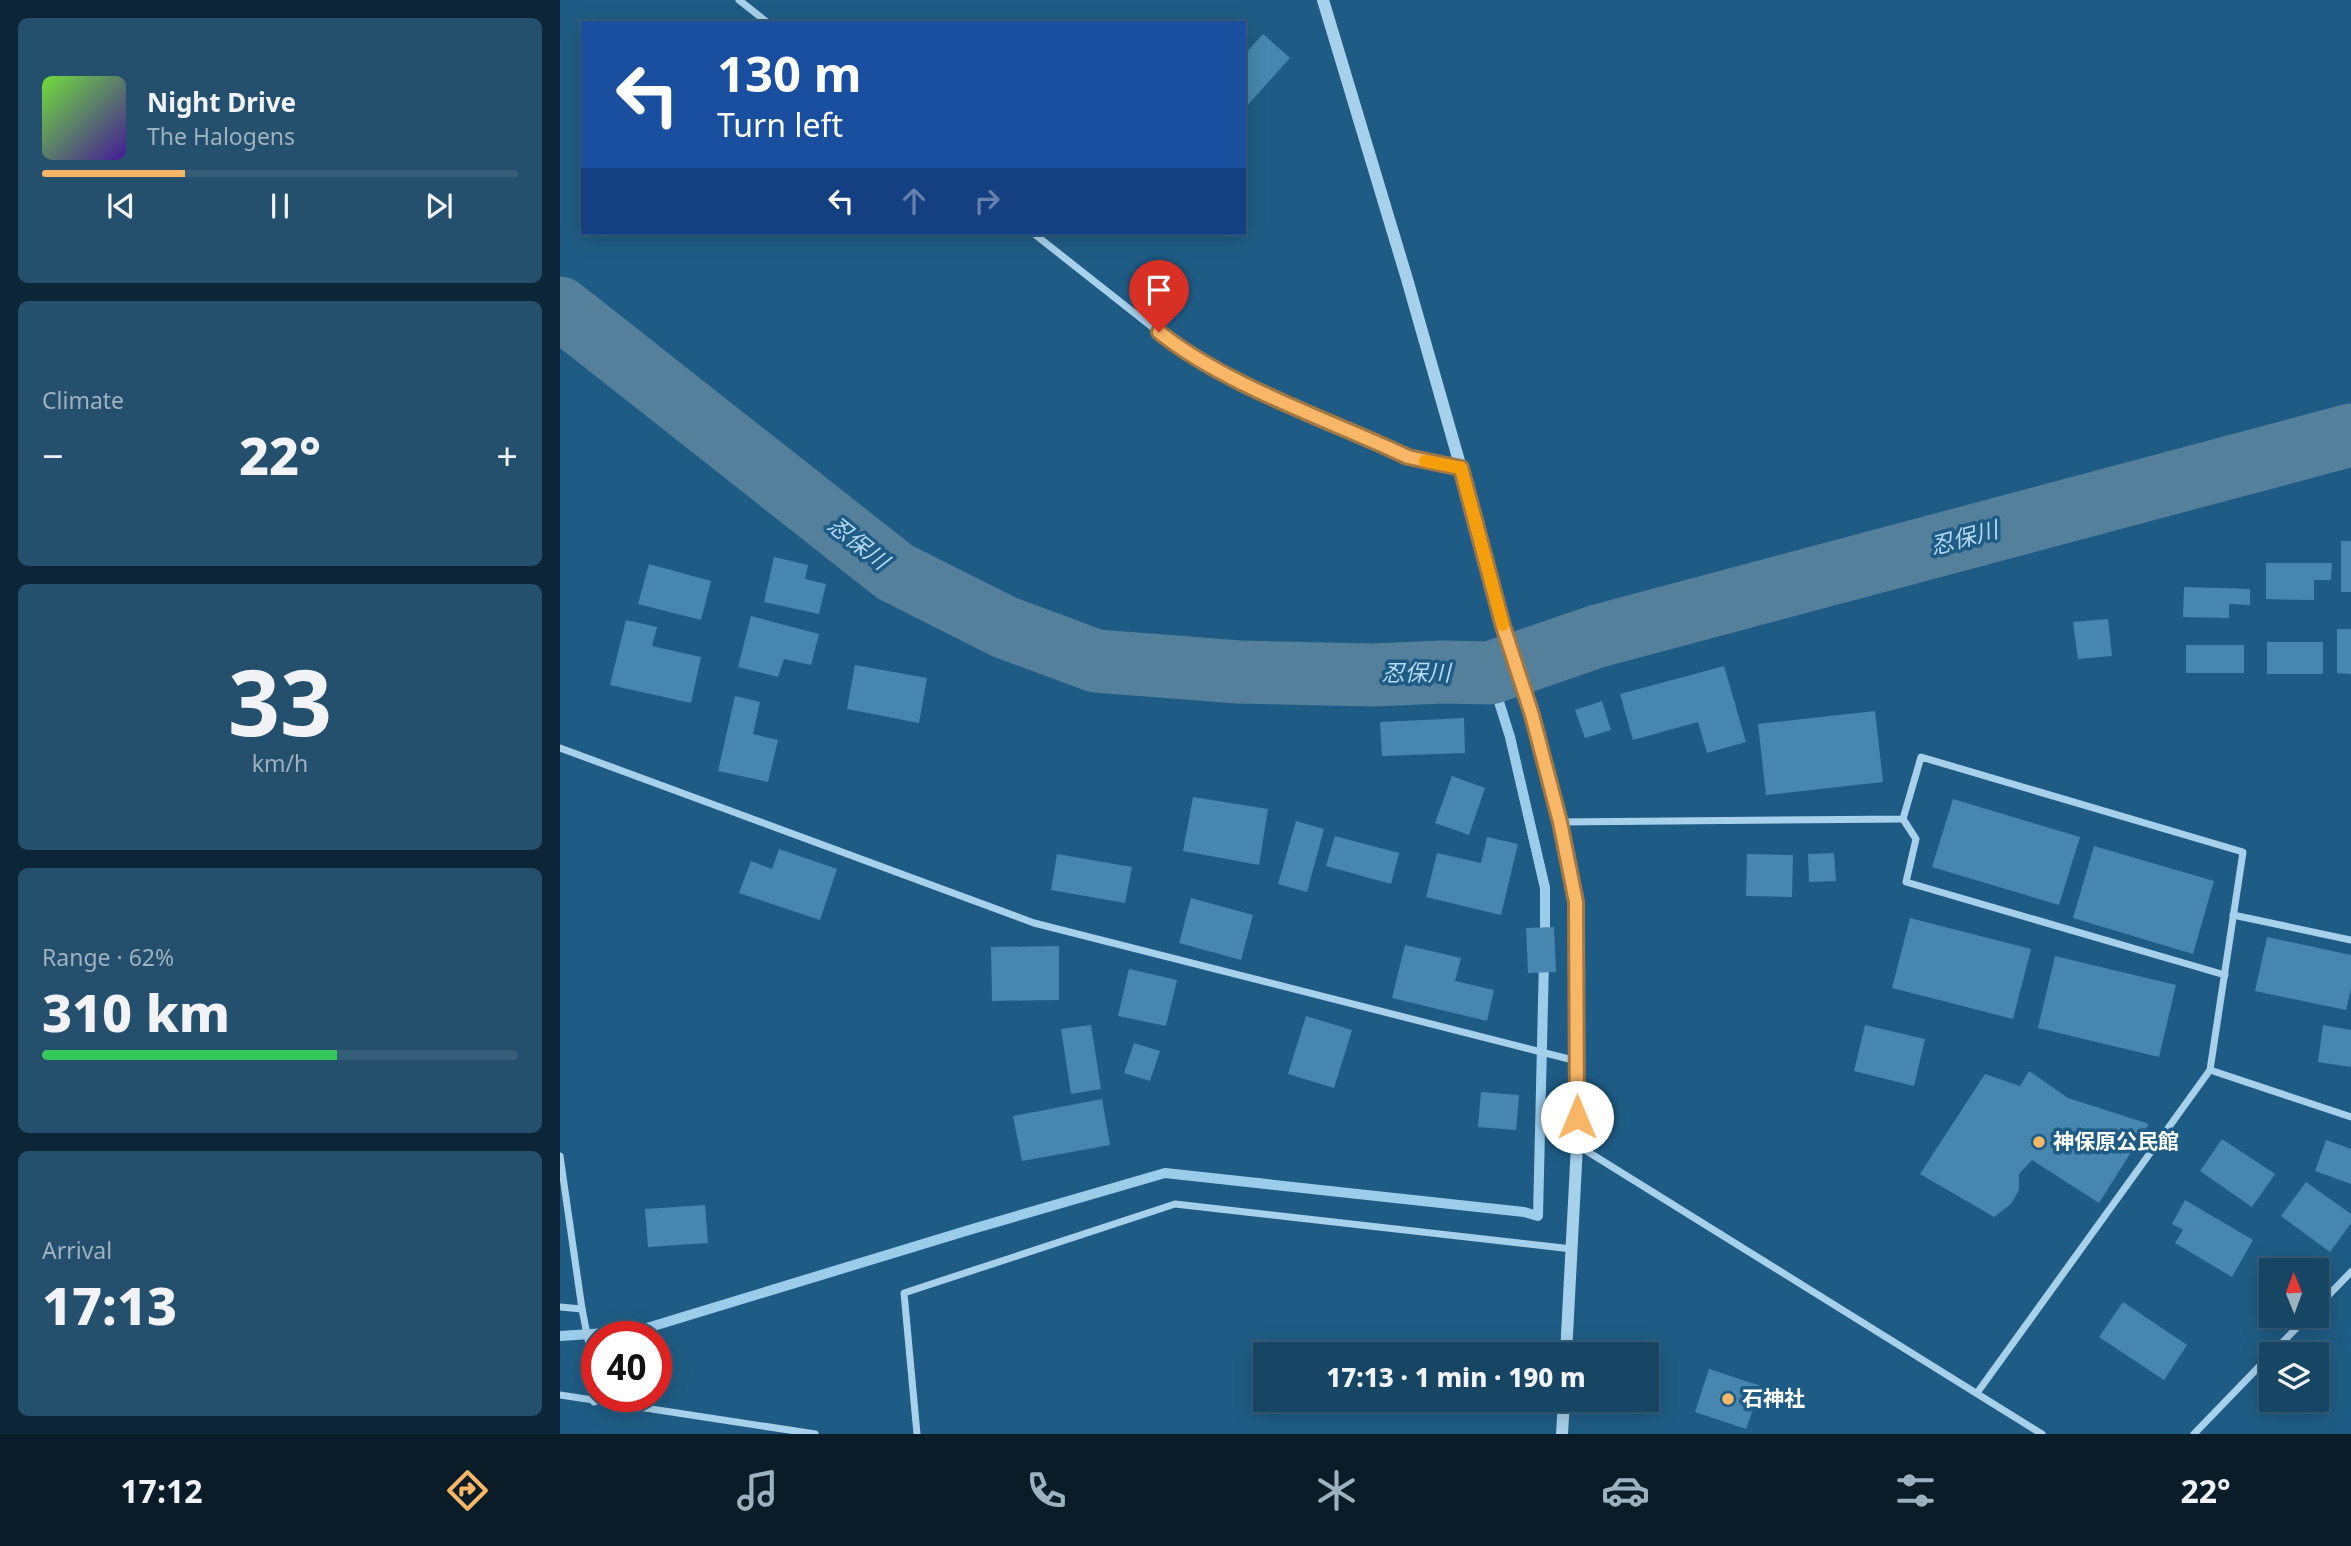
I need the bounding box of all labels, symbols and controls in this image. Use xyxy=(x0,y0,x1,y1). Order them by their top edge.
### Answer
text: 130 m xyxy=(717,40,862,106)
icon: left xyxy=(602,49,693,140)
text: Night Drive xyxy=(147,84,296,120)
text: Turn left xyxy=(717,103,843,146)
text: The Halogens xyxy=(147,120,295,152)
icon: left xyxy=(822,182,860,220)
icon: ahead xyxy=(895,182,933,220)
icon: right xyxy=(968,182,1006,220)
icon: previous xyxy=(102,187,140,225)
icon: pause xyxy=(261,187,299,225)
icon: next xyxy=(420,187,458,225)
pin xyxy=(1129,260,1189,332)
icon: arrive xyxy=(1140,271,1178,309)
text: Climate xyxy=(42,384,124,416)
text: 22° xyxy=(239,419,321,490)
text: − xyxy=(42,429,64,481)
text: + xyxy=(496,429,518,481)
water label: 忍保川 xyxy=(822,508,898,578)
water label: 忍保川 xyxy=(1926,512,2004,561)
text: 33 xyxy=(228,639,332,763)
water label: 忍保川 xyxy=(1382,656,1454,688)
text: km/h xyxy=(252,747,308,779)
text: Range · 62% xyxy=(42,941,174,973)
text: 310 km xyxy=(42,976,230,1047)
position arrow xyxy=(1540,1080,1614,1154)
place label: 神保原公民館 xyxy=(2053,1127,2179,1155)
marker: 神保原公民館 xyxy=(2031,1134,2047,1150)
text: Arrival xyxy=(42,1234,112,1266)
north arrow xyxy=(2259,1258,2329,1328)
map controls xyxy=(2259,1258,2329,1412)
text: 17:13 xyxy=(42,1269,177,1340)
speed limit sign: 40 xyxy=(581,1321,672,1412)
button: layers xyxy=(2259,1342,2329,1412)
text: 17:13 · 1 min · 190 m xyxy=(1326,1359,1586,1395)
place label: 石神社 xyxy=(1742,1384,1805,1412)
marker: 石神社 xyxy=(1720,1391,1736,1407)
icon: directions xyxy=(443,1466,492,1515)
icon: music xyxy=(733,1466,782,1515)
icon: phone xyxy=(1022,1466,1071,1515)
icon: climate xyxy=(1312,1466,1361,1515)
icon: car xyxy=(1601,1466,1650,1515)
icon: filters xyxy=(1891,1466,1940,1515)
text: 17:12 xyxy=(120,1469,203,1512)
text: 22° xyxy=(2180,1469,2231,1512)

